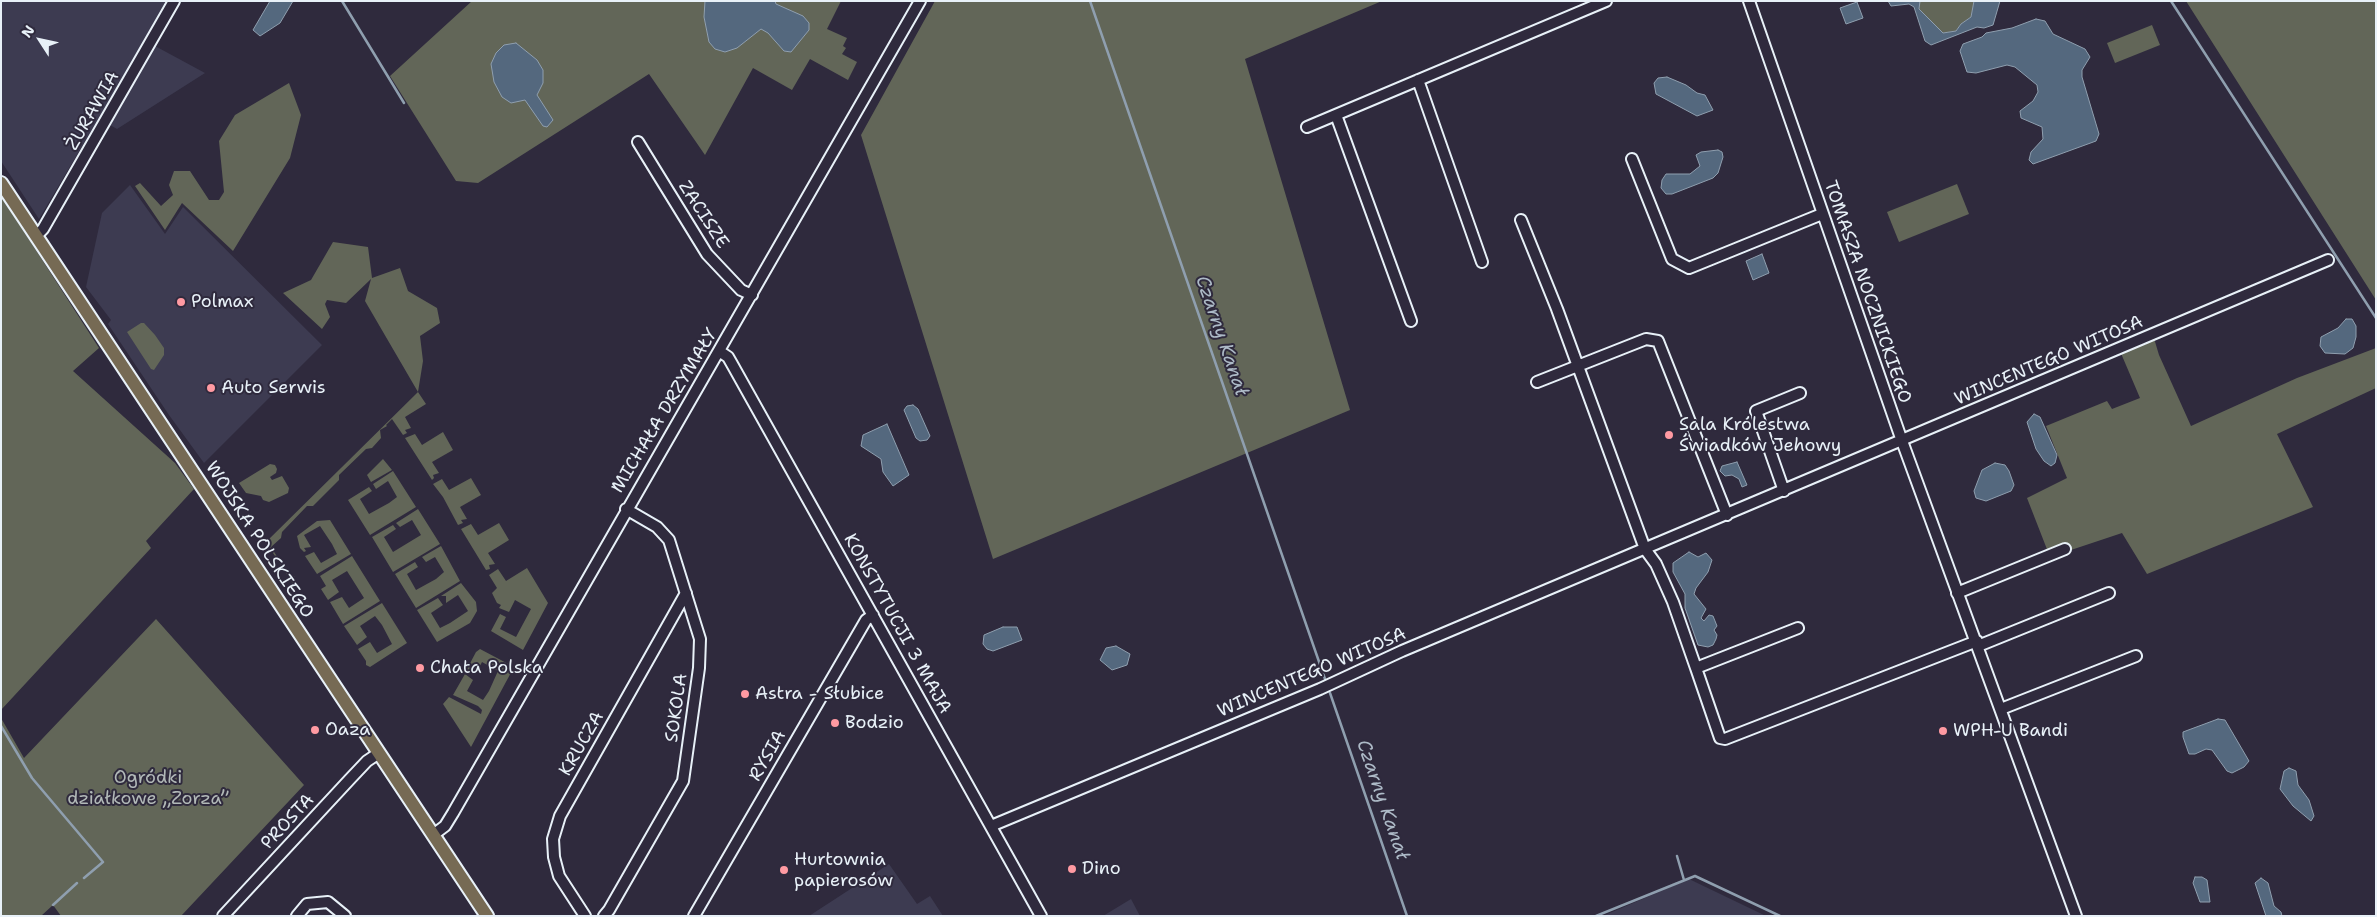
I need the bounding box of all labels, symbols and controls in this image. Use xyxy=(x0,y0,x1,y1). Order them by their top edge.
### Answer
north arrow xyxy=(15,15,65,65)
text: N xyxy=(17,22,38,41)
street label: ŻURAWIA xyxy=(62,68,124,154)
street label: ZACISZE xyxy=(673,177,733,253)
street label: TOMASZA NOCZNICKIEGO xyxy=(1819,178,1915,406)
water label: Czarny Kanał xyxy=(1190,273,1252,399)
place label: Polmax xyxy=(191,291,253,313)
marker: Polmax xyxy=(175,296,187,308)
street label: WINCENTEGO WITOSA xyxy=(1952,311,2146,411)
street label: MICHAŁA DRZYMAŁY xyxy=(607,325,723,497)
place label: Auto Serwis xyxy=(221,377,326,399)
marker: Auto Serwis xyxy=(205,382,217,394)
place label: Sala Królestwa Świadków Jehowy xyxy=(1679,414,1841,456)
marker: Sala Królestwa Świadków Jehowy xyxy=(1663,429,1675,441)
street label: WOJSKA POLSKIEGO xyxy=(200,458,318,622)
street label: KONSTYTUCJI 3 MAJA xyxy=(839,530,955,718)
street label: WINCENTEGO WITOSA xyxy=(1215,623,1409,723)
place label: Chata Polska xyxy=(430,657,543,679)
marker: Chata Polska xyxy=(414,662,426,674)
street label: SOKOLA xyxy=(661,672,693,744)
place label: Astra - Słubice xyxy=(755,683,884,705)
marker: Astra - Słubice xyxy=(739,688,751,700)
street label: KRUCZA xyxy=(555,708,609,780)
place label: Bodzio xyxy=(845,712,904,734)
marker: Bodzio xyxy=(829,717,841,729)
place label: Oaza xyxy=(325,719,371,741)
place label: WPH-U Bandi xyxy=(1953,720,2068,742)
marker: Oaza xyxy=(309,724,321,736)
marker: WPH-U Bandi xyxy=(1937,725,1949,737)
street label: RYSIA xyxy=(745,727,791,785)
water label: Czarny Kanał xyxy=(1351,737,1413,863)
park label: Ogródki działkowe „Zorza” xyxy=(67,767,229,810)
street label: PROSTA xyxy=(257,790,319,854)
place label: Hurtownia papierosów xyxy=(794,849,893,892)
place label: Dino xyxy=(1082,858,1121,880)
marker: Dino xyxy=(1066,863,1078,875)
marker: Hurtownia papierosów xyxy=(778,864,790,876)

